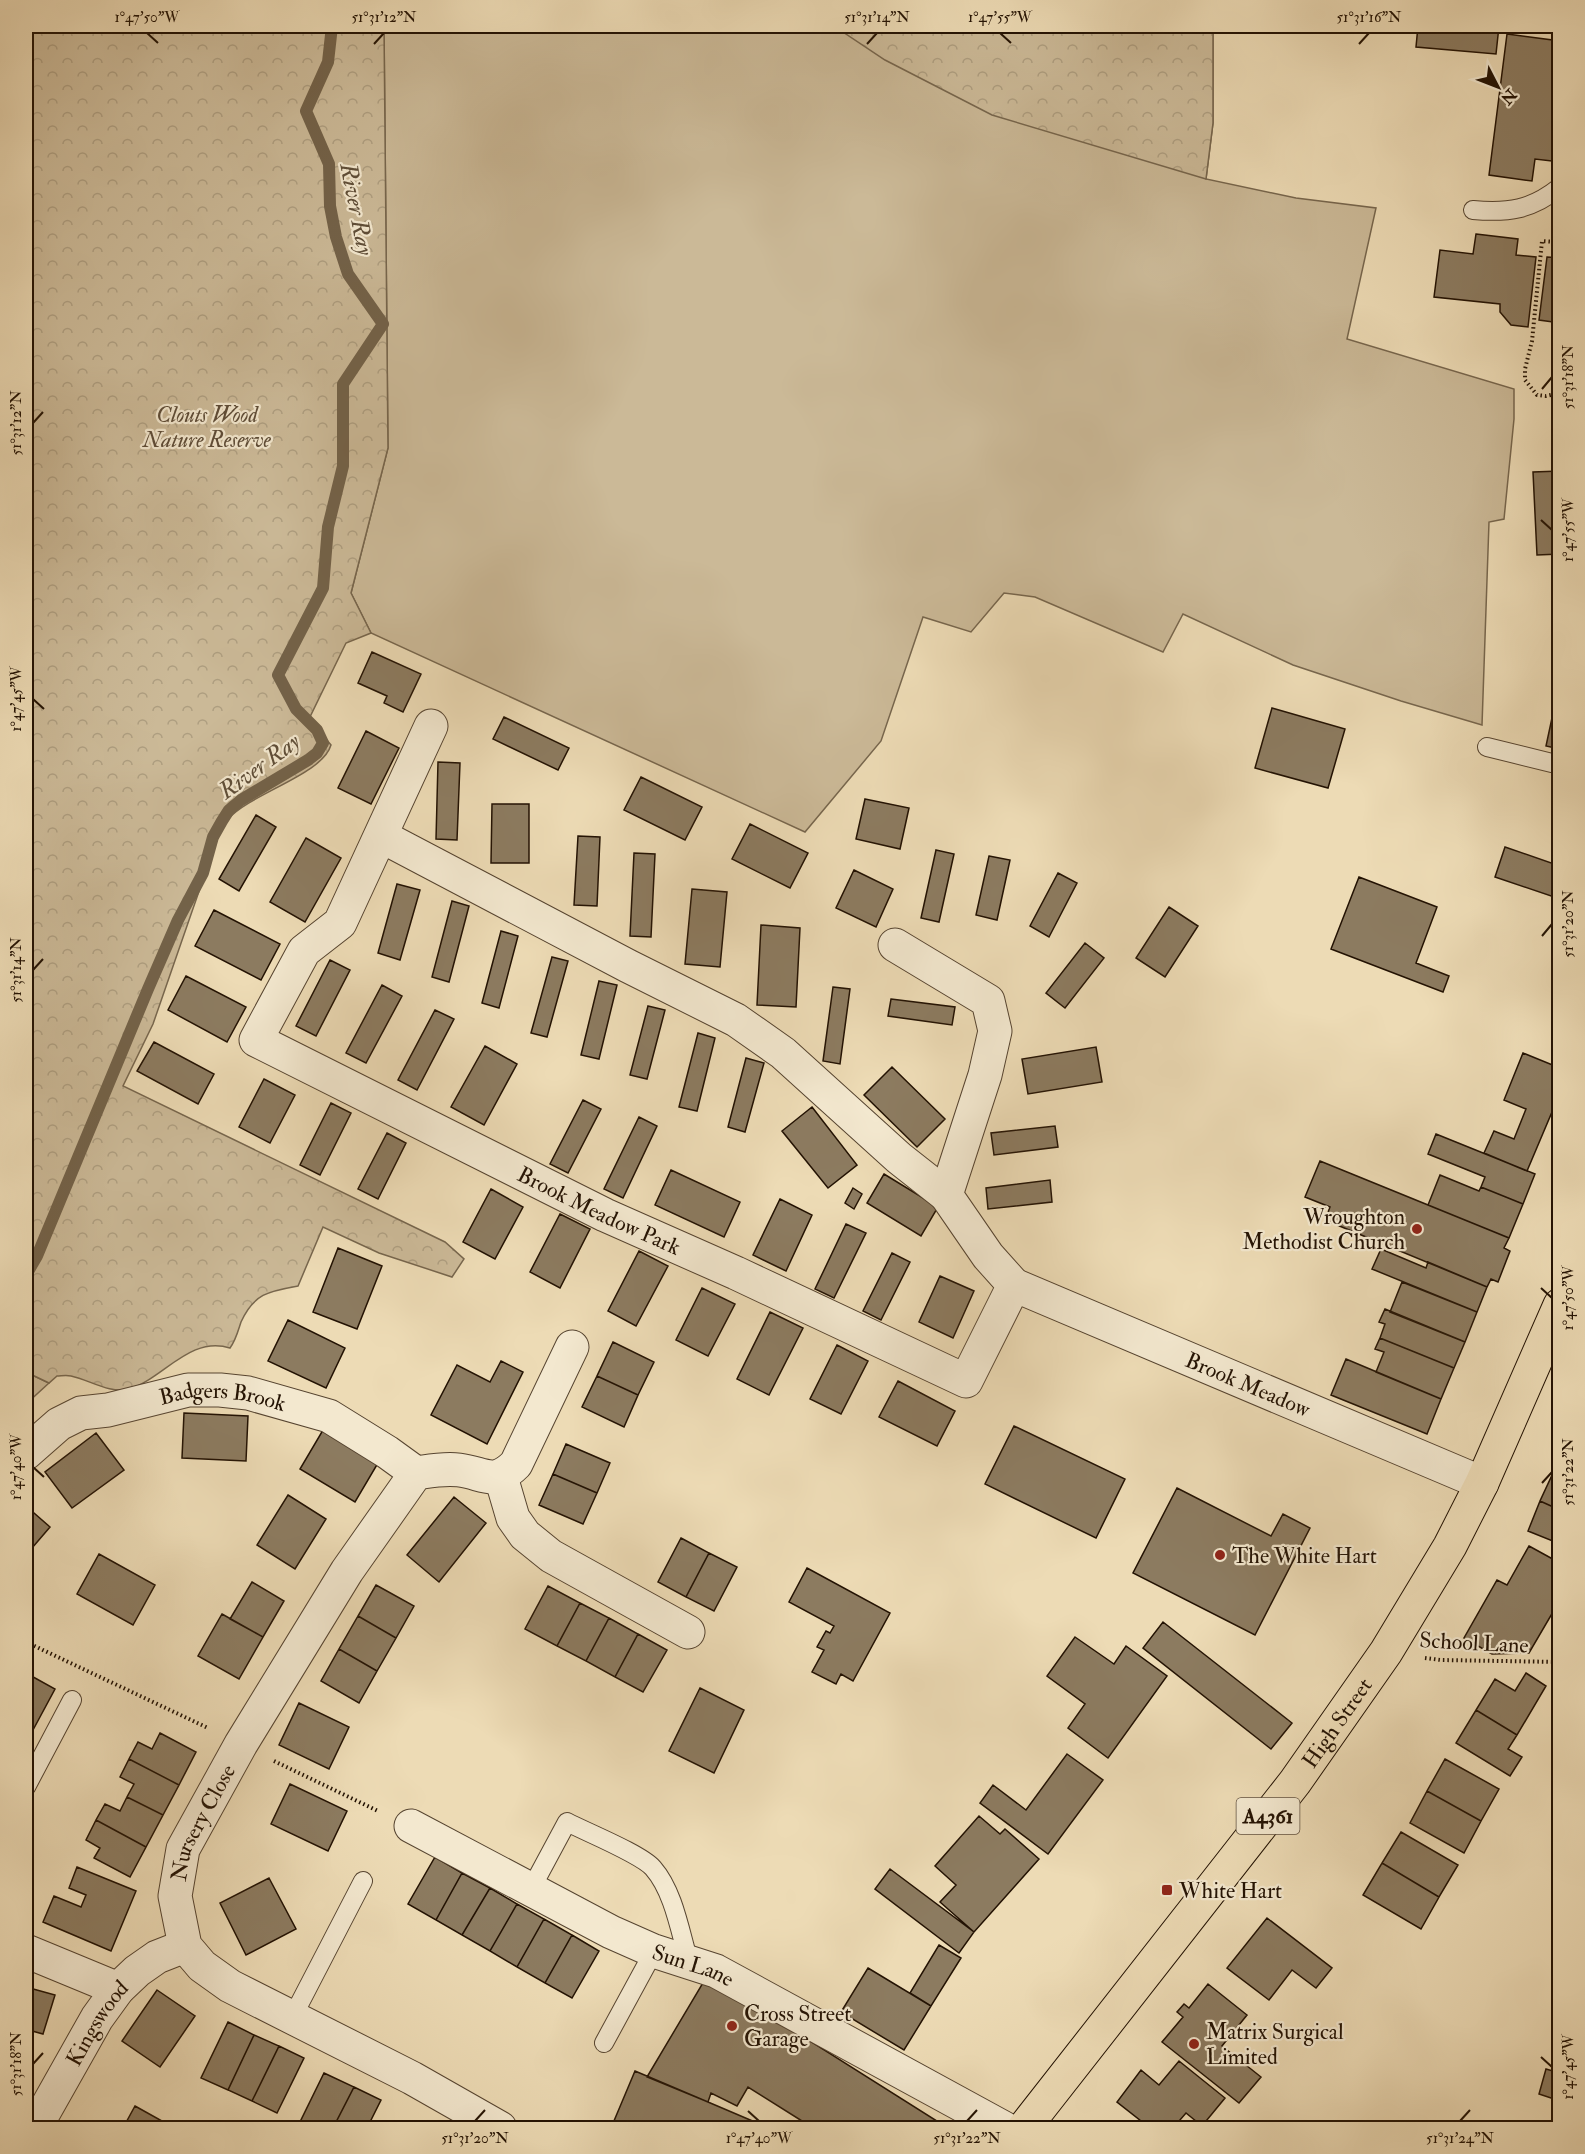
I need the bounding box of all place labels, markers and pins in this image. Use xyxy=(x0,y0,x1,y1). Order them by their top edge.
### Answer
place label: Wroughton Methodist Church xyxy=(1242,1203,1405,1256)
marker: Wroughton Methodist Church xyxy=(1410,1222,1424,1236)
place label: The White Hart xyxy=(1232,1542,1377,1570)
marker: The White Hart xyxy=(1213,1548,1227,1562)
place label: White Hart xyxy=(1178,1877,1282,1905)
marker: White Hart xyxy=(1160,1883,1174,1897)
place label: Cross Street Garage xyxy=(744,2000,851,2053)
place label: Matrix Surgical Limited xyxy=(1206,2018,1344,2071)
marker: Cross Street Garage xyxy=(725,2019,739,2033)
marker: Matrix Surgical Limited xyxy=(1187,2037,1201,2051)

